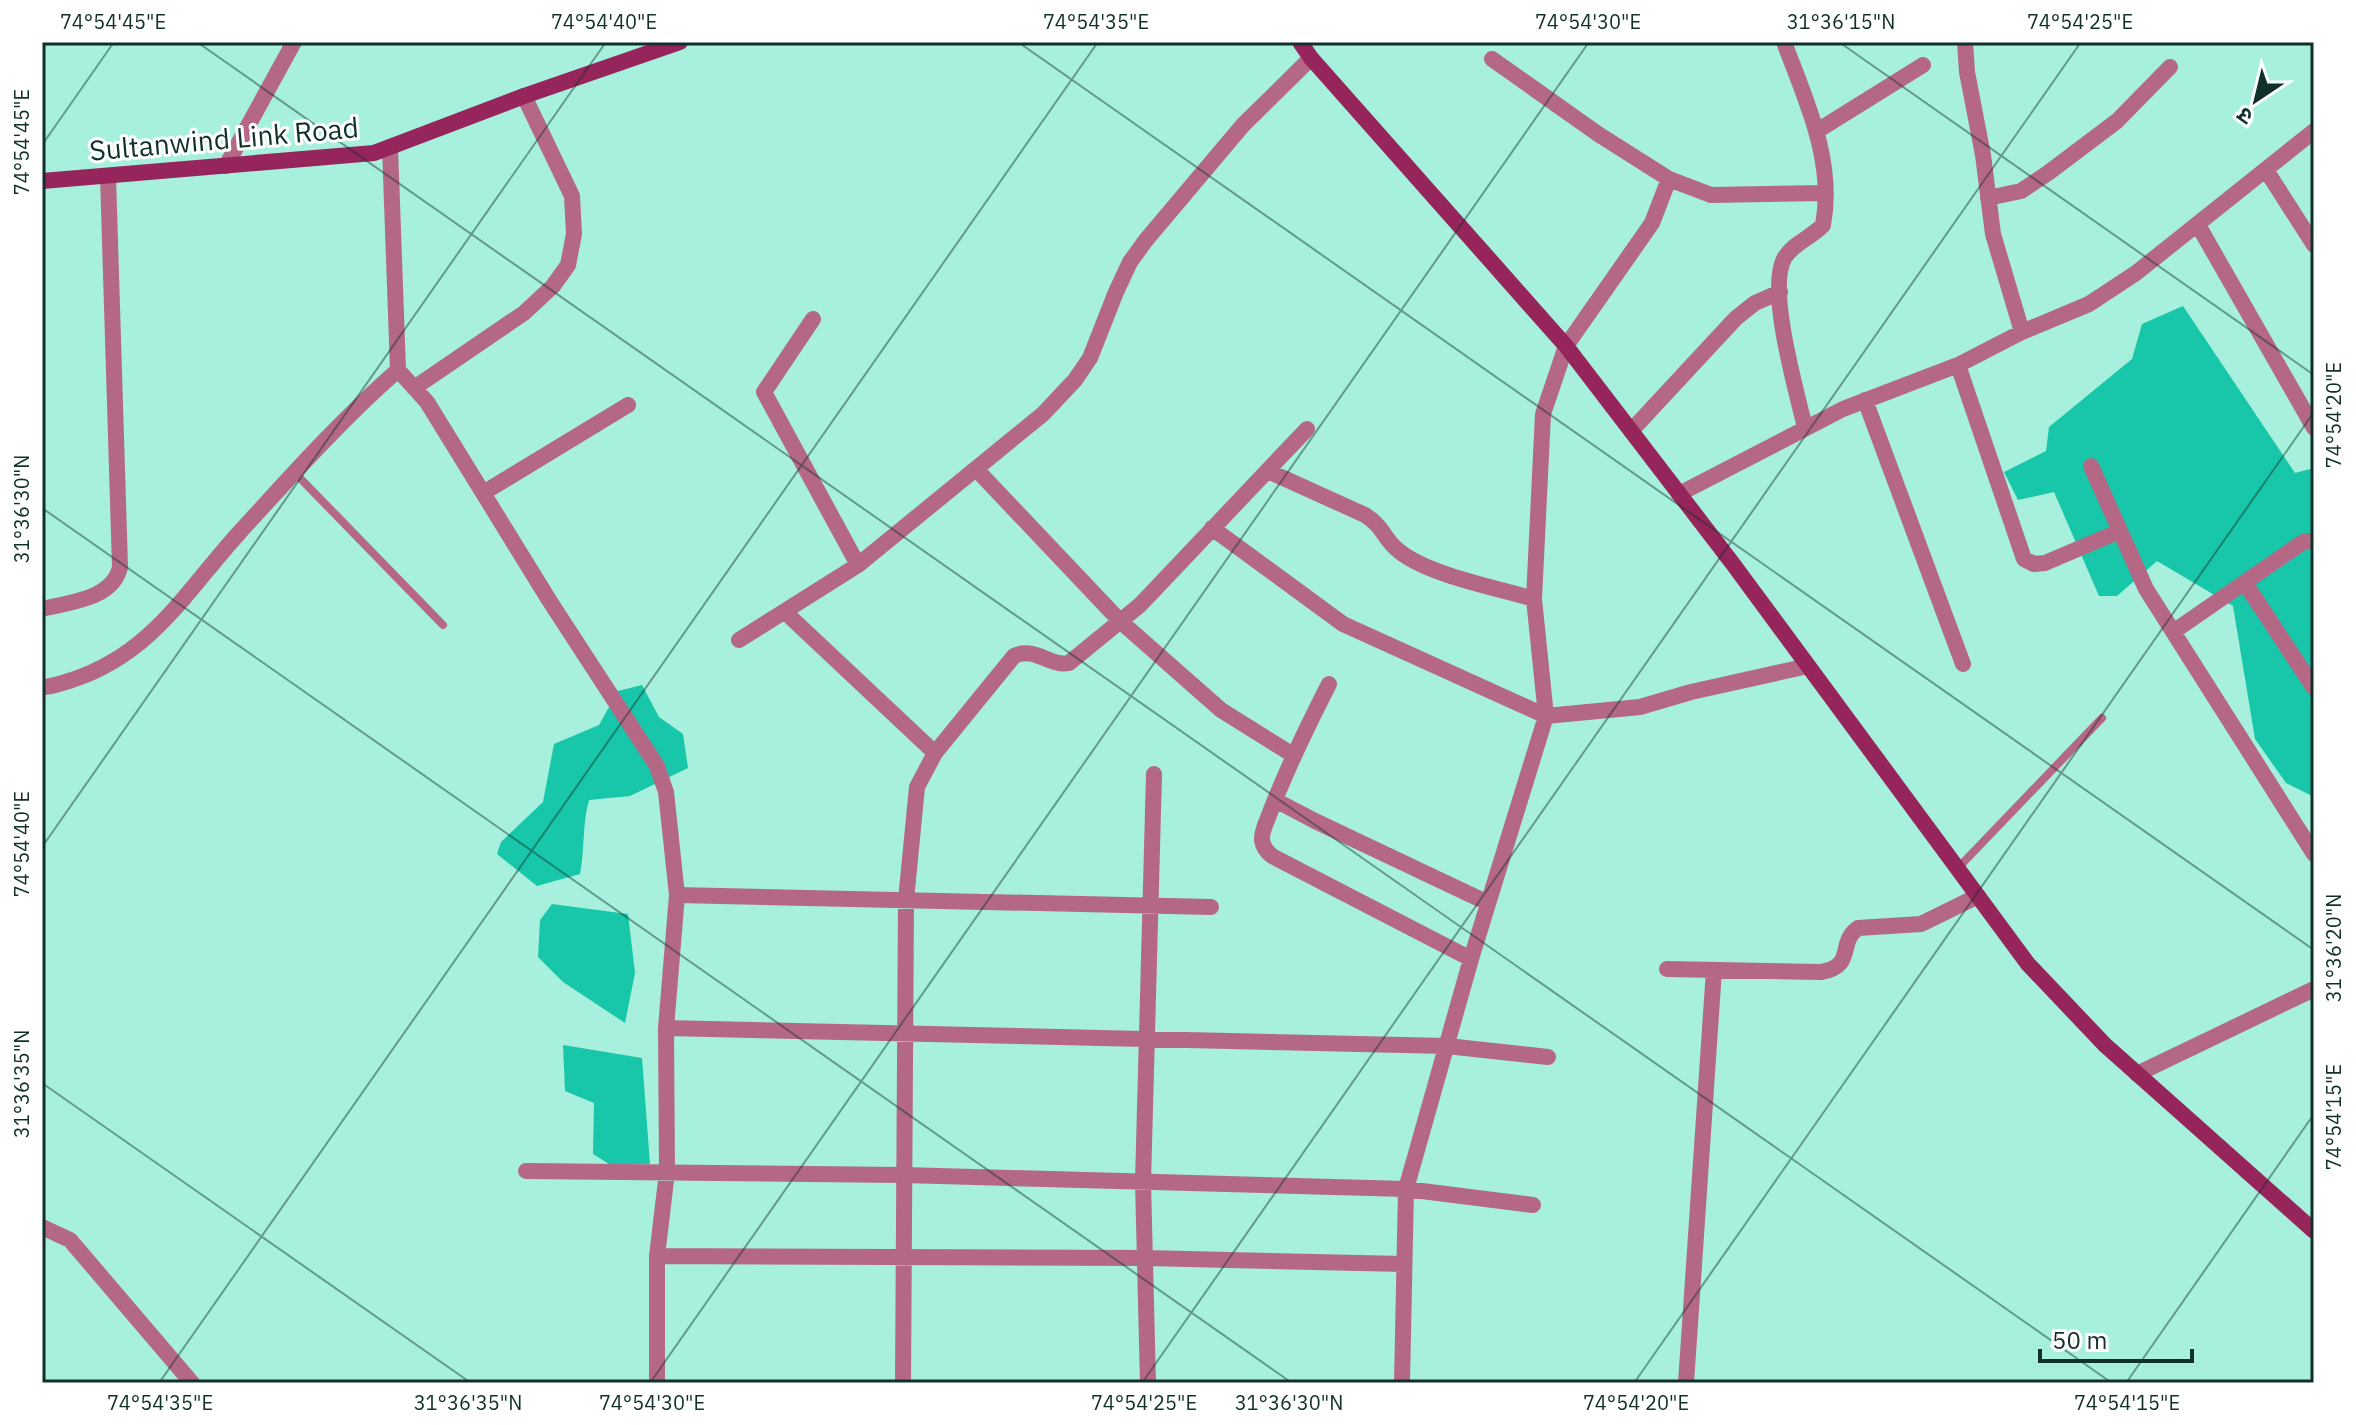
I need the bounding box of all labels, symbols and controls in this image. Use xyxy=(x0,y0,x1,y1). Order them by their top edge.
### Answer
text: 74°54'45"E xyxy=(60,8,166,35)
text: 74°54'40"E xyxy=(551,8,657,35)
text: 74°54'35"E xyxy=(1043,8,1149,35)
text: 74°54'30"E xyxy=(1535,8,1641,35)
text: 31°36'15"N xyxy=(1787,8,1895,35)
text: 74°54'25"E xyxy=(2027,8,2133,35)
north arrow xyxy=(2216,60,2296,140)
text: 74°54'45"E xyxy=(8,89,35,195)
text: उ xyxy=(2230,101,2258,132)
street label: Sultanwind Link Road xyxy=(88,108,360,169)
text: 74°54'20"E xyxy=(2320,362,2347,468)
text: 31°36'30"N xyxy=(8,455,35,563)
text: 74°54'40"E xyxy=(8,791,35,897)
text: 31°36'20"N xyxy=(2320,894,2347,1002)
text: 31°36'35"N xyxy=(8,1030,35,1138)
text: 74°54'15"E xyxy=(2320,1064,2347,1170)
scale bar xyxy=(2040,1313,2192,1363)
text: 50 m xyxy=(2052,1324,2107,1356)
text: 74°54'35"E xyxy=(107,1389,213,1416)
text: 31°36'35"N xyxy=(414,1389,522,1416)
text: 74°54'30"E xyxy=(599,1389,705,1416)
text: 74°54'25"E xyxy=(1091,1389,1197,1416)
text: 31°36'30"N xyxy=(1235,1389,1343,1416)
text: 74°54'20"E xyxy=(1583,1389,1689,1416)
text: 74°54'15"E xyxy=(2074,1389,2180,1416)

